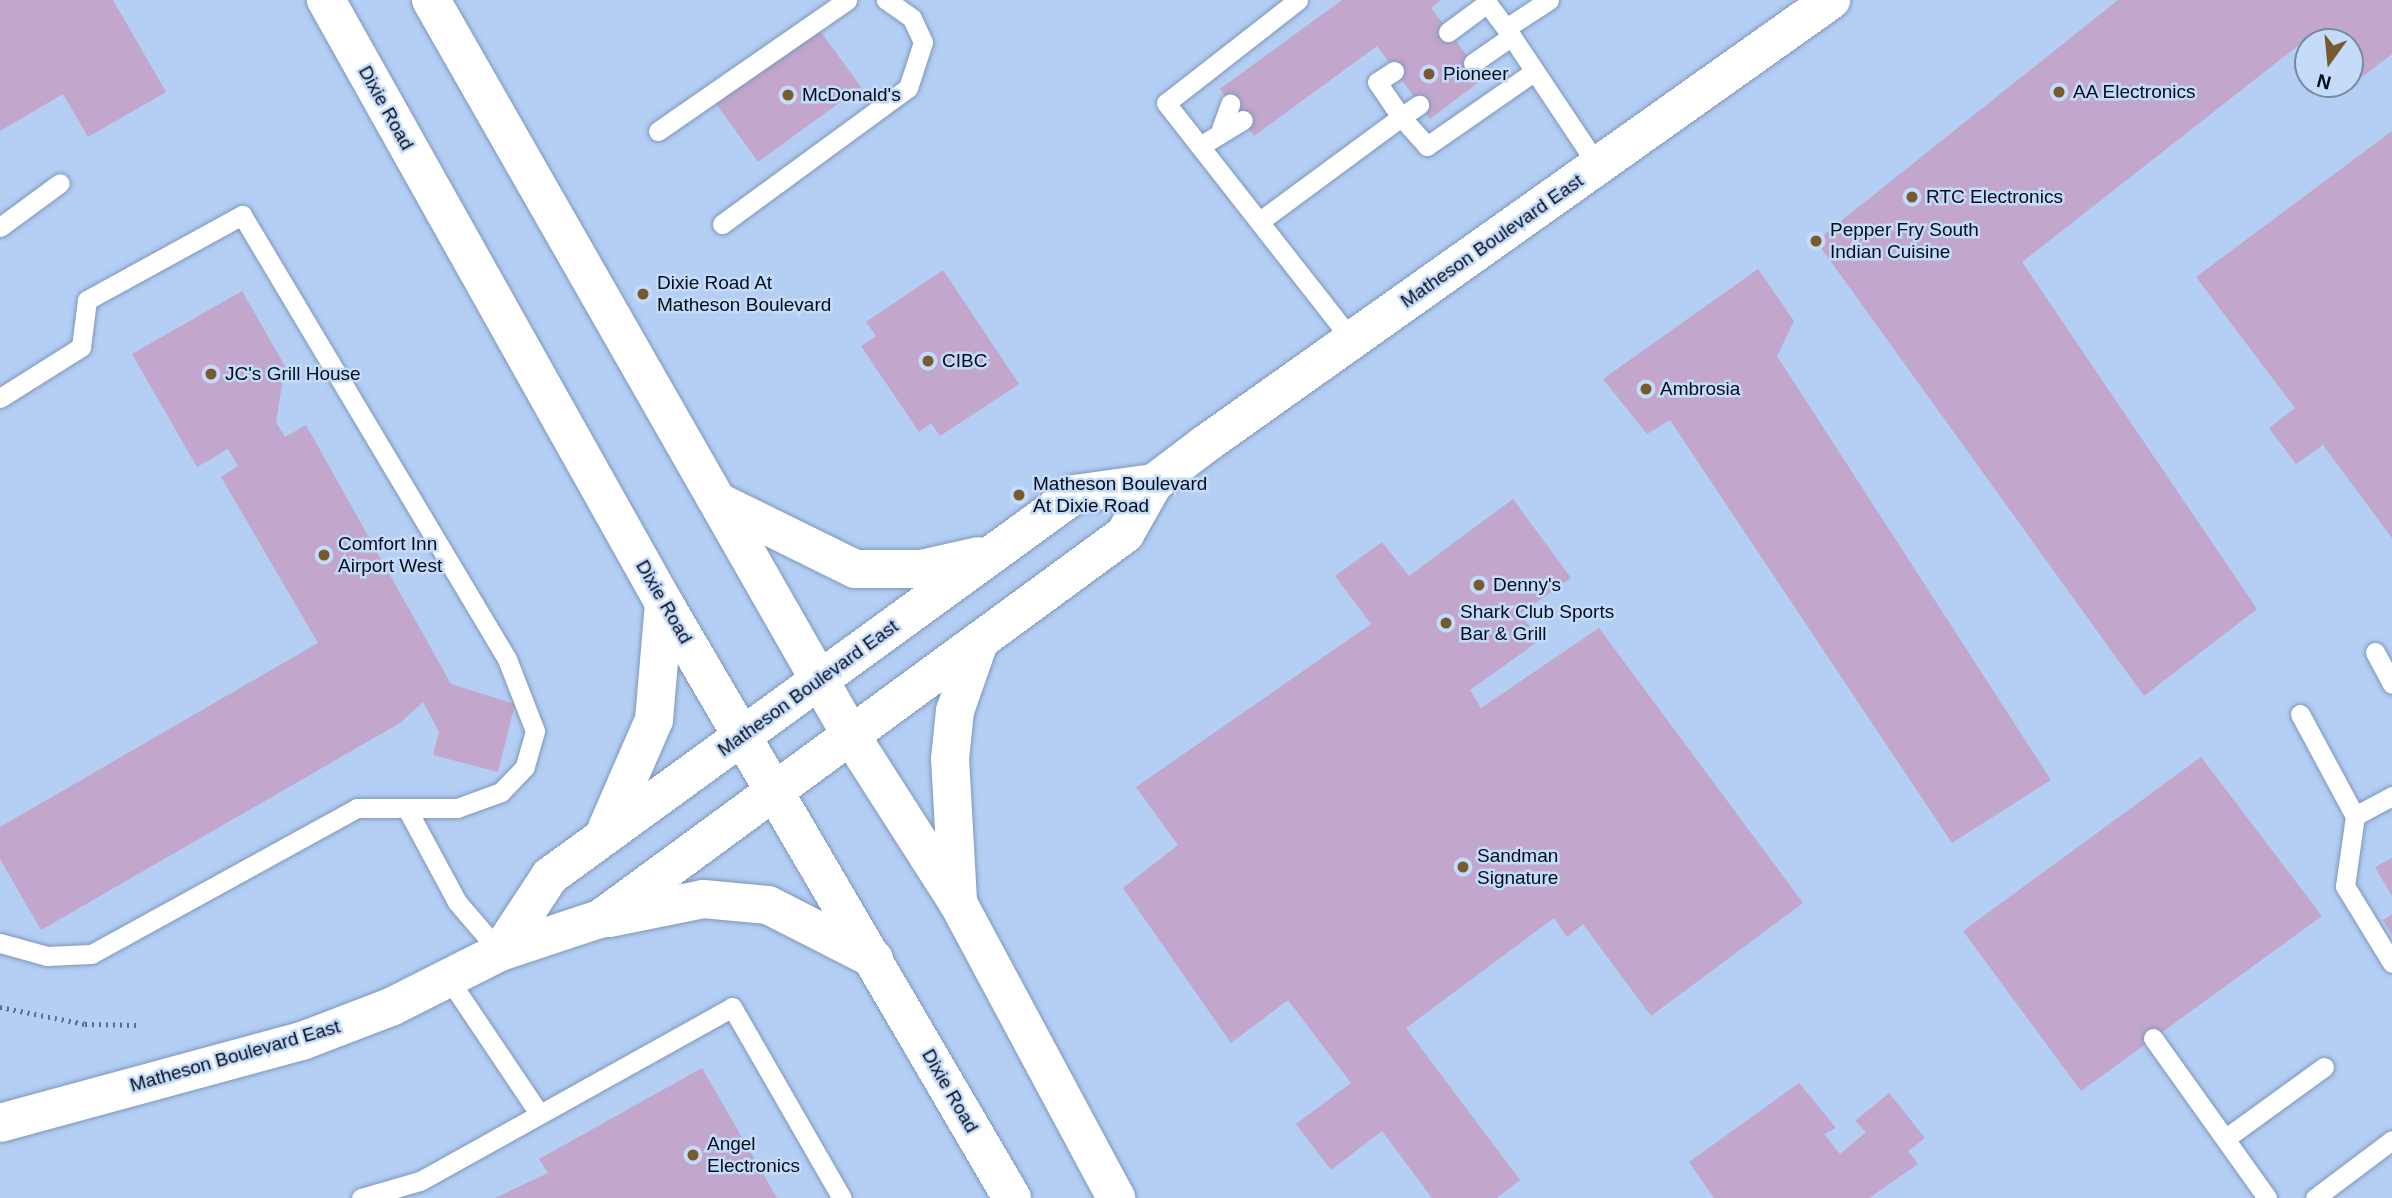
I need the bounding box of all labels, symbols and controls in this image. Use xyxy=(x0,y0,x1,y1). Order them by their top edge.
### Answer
north arrow xyxy=(2294,28,2364,98)
street label: Dixie Road xyxy=(354,62,418,154)
place label: Pioneer xyxy=(1443,63,1508,85)
marker: Pioneer xyxy=(1421,66,1437,82)
text: N xyxy=(2315,70,2333,94)
place label: AA Electronics xyxy=(2073,81,2197,103)
place label: McDonald's xyxy=(802,84,901,106)
marker: AA Electronics xyxy=(2051,84,2067,100)
marker: McDonald's xyxy=(780,87,796,103)
street label: Matheson Boulevard East xyxy=(1396,169,1588,313)
place label: RTC Electronics xyxy=(1926,186,2063,208)
marker: RTC Electronics xyxy=(1904,189,1920,205)
place label: Pepper Fry South Indian Cuisine xyxy=(1830,219,1979,263)
marker: Pepper Fry South Indian Cuisine xyxy=(1808,233,1824,249)
place label: Dixie Road At Matheson Boulevard xyxy=(657,272,831,316)
marker: Dixie Road At Matheson Boulevard xyxy=(635,286,651,302)
place label: CIBC xyxy=(942,350,987,372)
marker: CIBC xyxy=(920,353,936,369)
place label: JC's Grill House xyxy=(225,363,361,385)
marker: JC's Grill House xyxy=(203,366,219,382)
place label: Ambrosia xyxy=(1660,378,1740,400)
marker: Ambrosia xyxy=(1638,381,1654,397)
place label: Matheson Boulevard At Dixie Road xyxy=(1033,473,1207,517)
marker: Matheson Boulevard At Dixie Road xyxy=(1011,487,1027,503)
place label: Comfort Inn Airport West xyxy=(338,533,442,577)
marker: Comfort Inn Airport West xyxy=(316,547,332,563)
street label: Dixie Road xyxy=(631,556,697,648)
place label: Denny's xyxy=(1493,574,1561,596)
marker: Denny's xyxy=(1471,577,1487,593)
place label: Shark Club Sports Bar & Grill xyxy=(1460,601,1614,645)
street label: Matheson Boulevard East xyxy=(713,615,903,761)
marker: Shark Club Sports Bar & Grill xyxy=(1438,615,1454,631)
place label: Sandman Signature xyxy=(1477,845,1558,889)
marker: Sandman Signature xyxy=(1455,859,1471,875)
street label: Matheson Boulevard East xyxy=(127,1015,343,1097)
street label: Dixie Road xyxy=(917,1045,983,1137)
place label: Angel Electronics xyxy=(707,1133,800,1177)
marker: Angel Electronics xyxy=(685,1147,701,1163)

